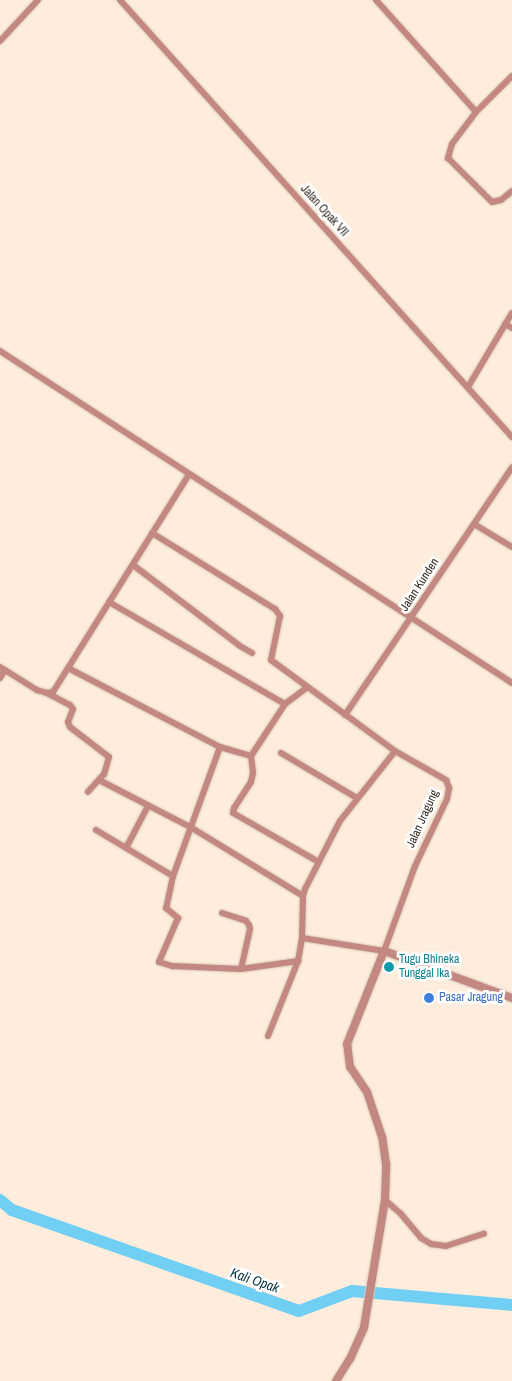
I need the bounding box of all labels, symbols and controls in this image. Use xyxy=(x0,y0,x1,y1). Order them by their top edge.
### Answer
street label: Jalan Opak VII xyxy=(297,182,351,240)
street label: Jalan Kunden xyxy=(398,556,442,614)
street label: Jalan Jragung xyxy=(404,788,442,850)
place label: Tugu Bhineka Tunggal Ika xyxy=(399,953,459,981)
marker: Tugu Bhineka Tunggal Ika xyxy=(383,961,395,973)
place label: Pasar Jragung xyxy=(439,991,503,1005)
marker: Pasar Jragung xyxy=(423,992,435,1004)
water label: Kali Opak xyxy=(228,1264,282,1296)

